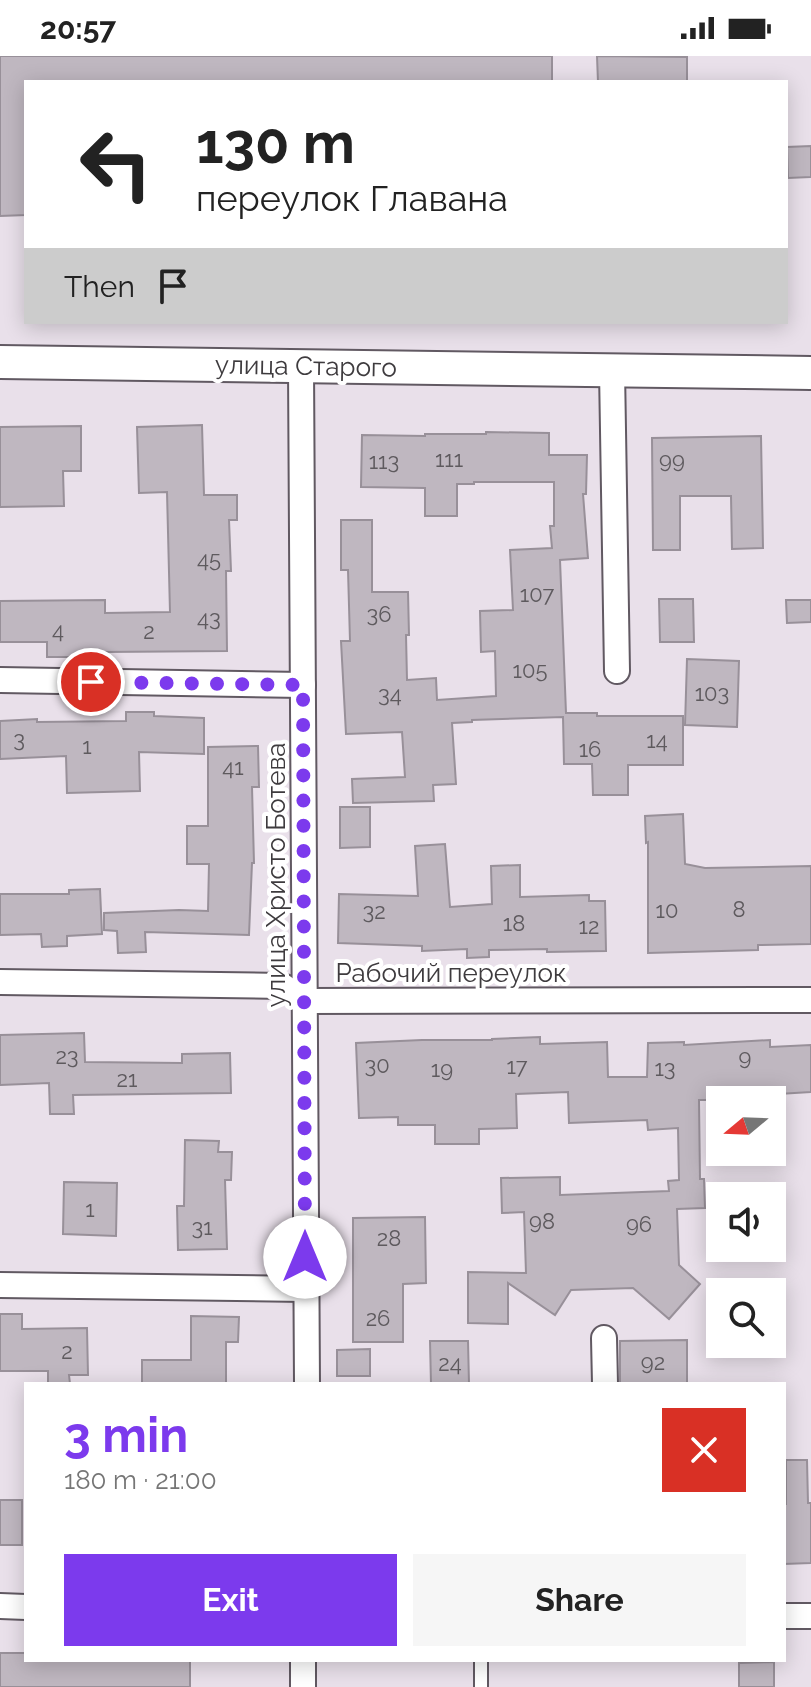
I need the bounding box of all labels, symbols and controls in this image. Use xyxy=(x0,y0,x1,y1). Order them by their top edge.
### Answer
text: 20:57 xyxy=(40,11,116,46)
text: 130 m xyxy=(196,110,355,176)
icon: left xyxy=(64,112,168,216)
text: переулок Главана xyxy=(196,177,508,219)
icon: arrive xyxy=(151,264,195,308)
text: Then xyxy=(64,269,135,304)
street label: улица Старого xyxy=(215,349,397,383)
house number: 111 xyxy=(435,446,463,472)
house number: 99 xyxy=(659,447,685,473)
house number: 113 xyxy=(369,448,399,474)
house number: 45 xyxy=(197,546,221,572)
house number: 107 xyxy=(520,581,554,607)
house number: 36 xyxy=(366,601,392,627)
house number: 43 xyxy=(197,605,221,631)
house number: 4 xyxy=(52,617,64,643)
house number: 2 xyxy=(143,618,155,644)
pin xyxy=(57,648,125,716)
house number: 105 xyxy=(513,657,547,683)
icon: arrive xyxy=(69,660,113,704)
house number: 103 xyxy=(695,680,729,706)
house number: 34 xyxy=(378,681,402,707)
house number: 3 xyxy=(13,726,25,752)
house number: 14 xyxy=(646,727,668,753)
house number: 1 xyxy=(82,733,92,759)
house number: 16 xyxy=(579,736,601,762)
street label: улица Христо Ботева xyxy=(261,742,291,1008)
house number: 41 xyxy=(222,754,244,780)
house number: 8 xyxy=(732,896,746,922)
house number: 10 xyxy=(656,897,678,923)
house number: 32 xyxy=(362,898,386,924)
house number: 18 xyxy=(503,910,525,936)
house number: 12 xyxy=(579,913,599,939)
street label: Рабочий переулок xyxy=(335,958,567,988)
house number: 23 xyxy=(55,1043,79,1069)
house number: 9 xyxy=(739,1044,751,1070)
house number: 30 xyxy=(364,1052,390,1078)
house number: 17 xyxy=(506,1053,528,1079)
house number: 13 xyxy=(654,1055,676,1081)
house number: 19 xyxy=(431,1056,453,1082)
house number: 21 xyxy=(117,1066,137,1092)
north arrow xyxy=(706,1086,786,1166)
map controls xyxy=(706,1086,786,1358)
button: sound xyxy=(706,1182,786,1262)
house number: 1 xyxy=(85,1196,95,1222)
house number: 98 xyxy=(529,1208,555,1234)
house number: 96 xyxy=(626,1211,652,1237)
house number: 31 xyxy=(191,1214,213,1240)
position arrow xyxy=(263,1215,347,1299)
house number: 28 xyxy=(377,1225,401,1251)
button: search xyxy=(706,1278,786,1358)
house number: 26 xyxy=(366,1305,390,1331)
house number: 2 xyxy=(61,1338,73,1364)
house number: 92 xyxy=(641,1349,665,1375)
house number: 24 xyxy=(438,1350,462,1376)
text: 3 min xyxy=(64,1407,188,1463)
button: close xyxy=(662,1408,746,1492)
text: 180 m · 21:00 xyxy=(64,1465,217,1495)
button: Exit xyxy=(64,1554,397,1646)
button: Share xyxy=(413,1554,746,1646)

